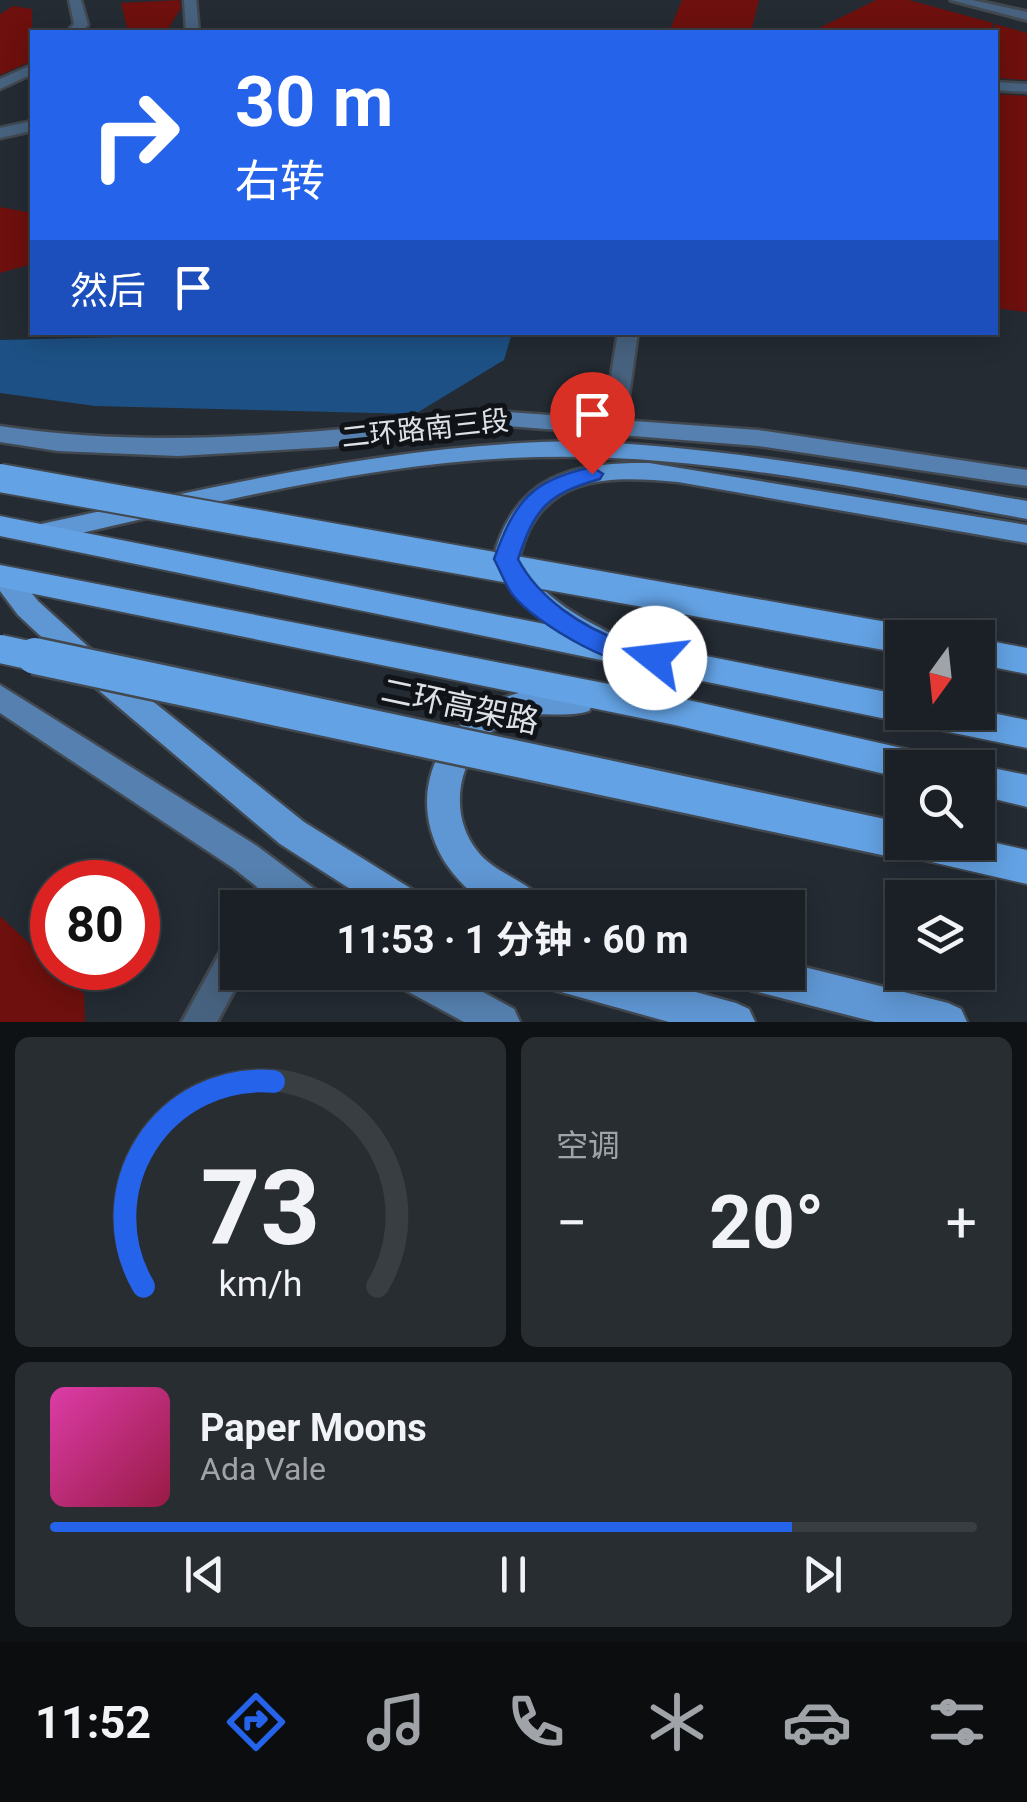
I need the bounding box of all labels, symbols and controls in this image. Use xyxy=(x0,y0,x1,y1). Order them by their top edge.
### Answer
text: 30 m xyxy=(235,61,393,143)
icon: right xyxy=(70,70,200,200)
text: 右转 xyxy=(235,155,325,208)
icon: arrive xyxy=(166,260,221,315)
text: 然后 xyxy=(70,269,146,313)
pin xyxy=(550,372,635,475)
icon: arrive xyxy=(565,387,620,442)
street label: 二环路南三段 xyxy=(340,404,510,454)
position arrow xyxy=(603,606,707,710)
north arrow xyxy=(885,620,995,730)
map controls xyxy=(885,620,995,990)
street label: 二环高架路 xyxy=(378,671,542,741)
button: search xyxy=(885,750,995,860)
speed limit sign: 80 xyxy=(30,860,160,990)
button: layers xyxy=(885,880,995,990)
text: 11:53 · 1 分钟 · 60 m xyxy=(337,918,688,962)
text: 空调 xyxy=(556,1127,620,1165)
text: 73 xyxy=(201,1148,320,1269)
text: 20° xyxy=(709,1178,824,1266)
text: − xyxy=(556,1191,587,1255)
text: + xyxy=(946,1191,977,1255)
text: km/h xyxy=(219,1263,302,1305)
text: Paper Moons xyxy=(200,1406,427,1450)
text: Ada Vale xyxy=(200,1450,326,1488)
icon: previous xyxy=(177,1547,232,1602)
icon: pause xyxy=(486,1547,541,1602)
icon: next xyxy=(795,1547,850,1602)
icon: directions xyxy=(221,1687,291,1757)
icon: music xyxy=(361,1687,431,1757)
icon: phone xyxy=(501,1687,571,1757)
icon: climate xyxy=(642,1687,712,1757)
icon: car xyxy=(782,1687,852,1757)
icon: filters xyxy=(922,1687,992,1757)
text: 11:52 xyxy=(35,1696,151,1749)

